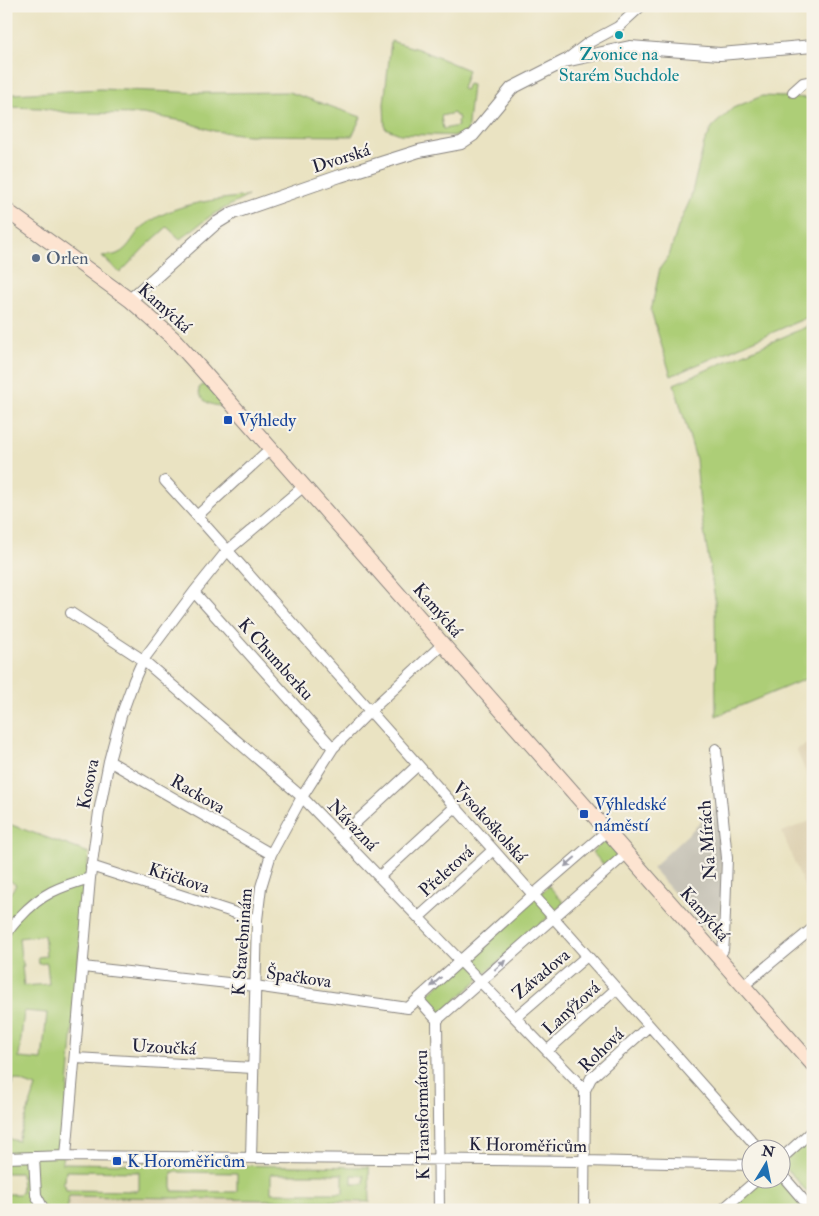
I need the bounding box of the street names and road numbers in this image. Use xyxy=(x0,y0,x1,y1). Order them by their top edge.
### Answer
street label: Dvorská xyxy=(309,138,374,179)
street label: Kamýcká xyxy=(133,278,197,339)
street label: Kamýcká xyxy=(408,578,468,643)
street label: K Chumberku xyxy=(233,613,319,705)
street label: Kosova xyxy=(72,756,105,811)
street label: Rackova xyxy=(166,770,230,820)
street label: Vysokoškolská xyxy=(447,777,532,868)
street label: Návazná xyxy=(322,795,383,857)
street label: Na Mírách xyxy=(693,799,722,881)
street label: Přeletová xyxy=(414,840,479,902)
street label: Křičkova xyxy=(145,858,213,899)
street label: Kamýcká xyxy=(675,882,735,947)
street label: K Stavebninám xyxy=(227,887,258,997)
street label: Závadova xyxy=(508,943,575,1005)
street label: Špačkova xyxy=(265,961,334,994)
street label: Lanýžová xyxy=(538,976,605,1040)
street label: Rohová xyxy=(574,1023,629,1078)
street label: Uzoučká xyxy=(131,1034,197,1061)
street label: K Transformátoru xyxy=(410,1050,435,1180)
street label: K Horoměřicům xyxy=(469,1133,587,1158)

